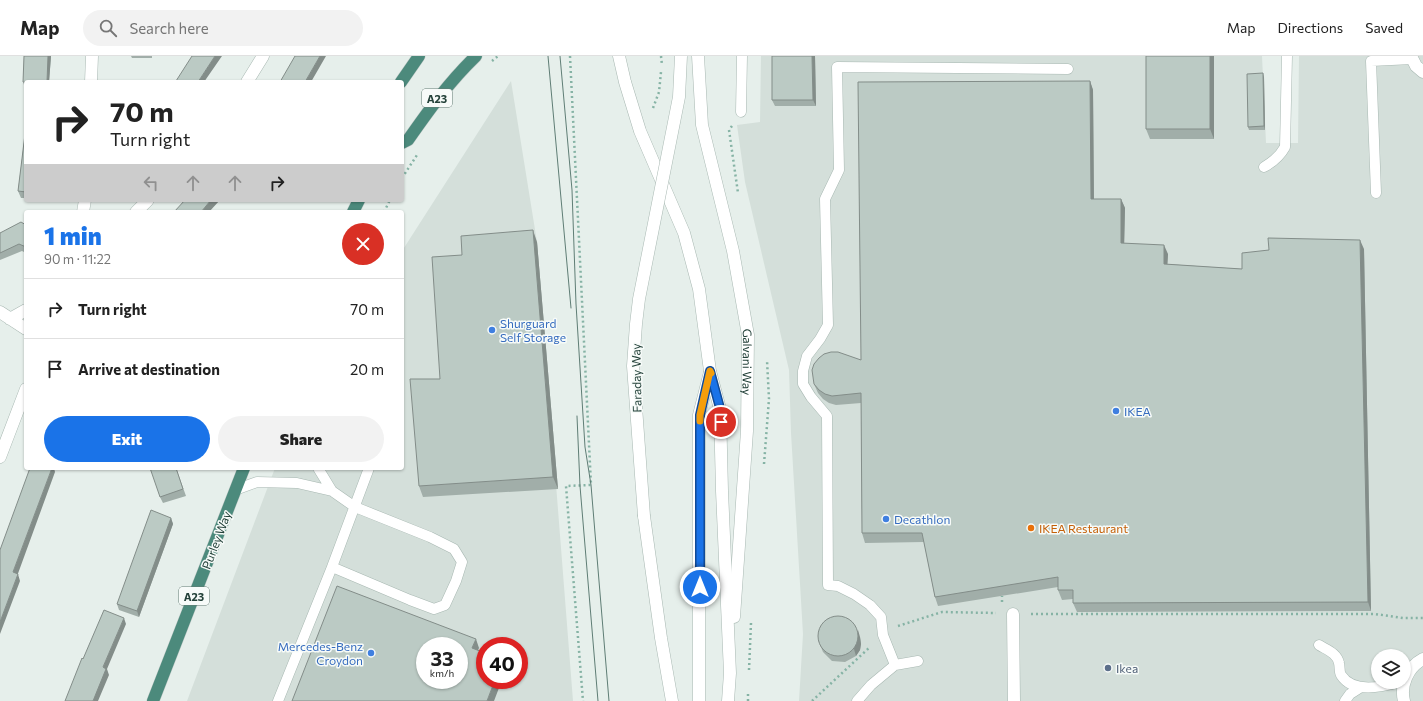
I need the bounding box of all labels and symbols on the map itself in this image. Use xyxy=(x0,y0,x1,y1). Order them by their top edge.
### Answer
road number: A23 xyxy=(422,89,452,107)
place label: Shurguard Self Storage xyxy=(500,316,566,344)
marker: Shurguard Self Storage xyxy=(487,325,497,335)
street label: Galvani Way xyxy=(740,327,755,395)
street label: Faraday Way xyxy=(628,343,644,413)
place label: IKEA xyxy=(1124,404,1151,418)
pin xyxy=(704,405,738,439)
marker: IKEA xyxy=(1111,406,1121,416)
street label: Purley Way xyxy=(199,509,233,571)
place label: Decathlon xyxy=(894,512,950,526)
marker: Decathlon xyxy=(881,514,891,524)
place label: IKEA Restaurant xyxy=(1039,521,1128,535)
marker: IKEA Restaurant xyxy=(1026,523,1036,533)
position arrow xyxy=(679,566,721,608)
road number: A23 xyxy=(179,587,209,605)
speed limit sign: 40 xyxy=(476,637,528,689)
place label: Mercedes-Benz Croydon xyxy=(278,639,363,667)
marker: Mercedes-Benz Croydon xyxy=(366,648,376,658)
place label: Ikea xyxy=(1116,661,1138,675)
marker: Ikea xyxy=(1103,663,1113,673)

